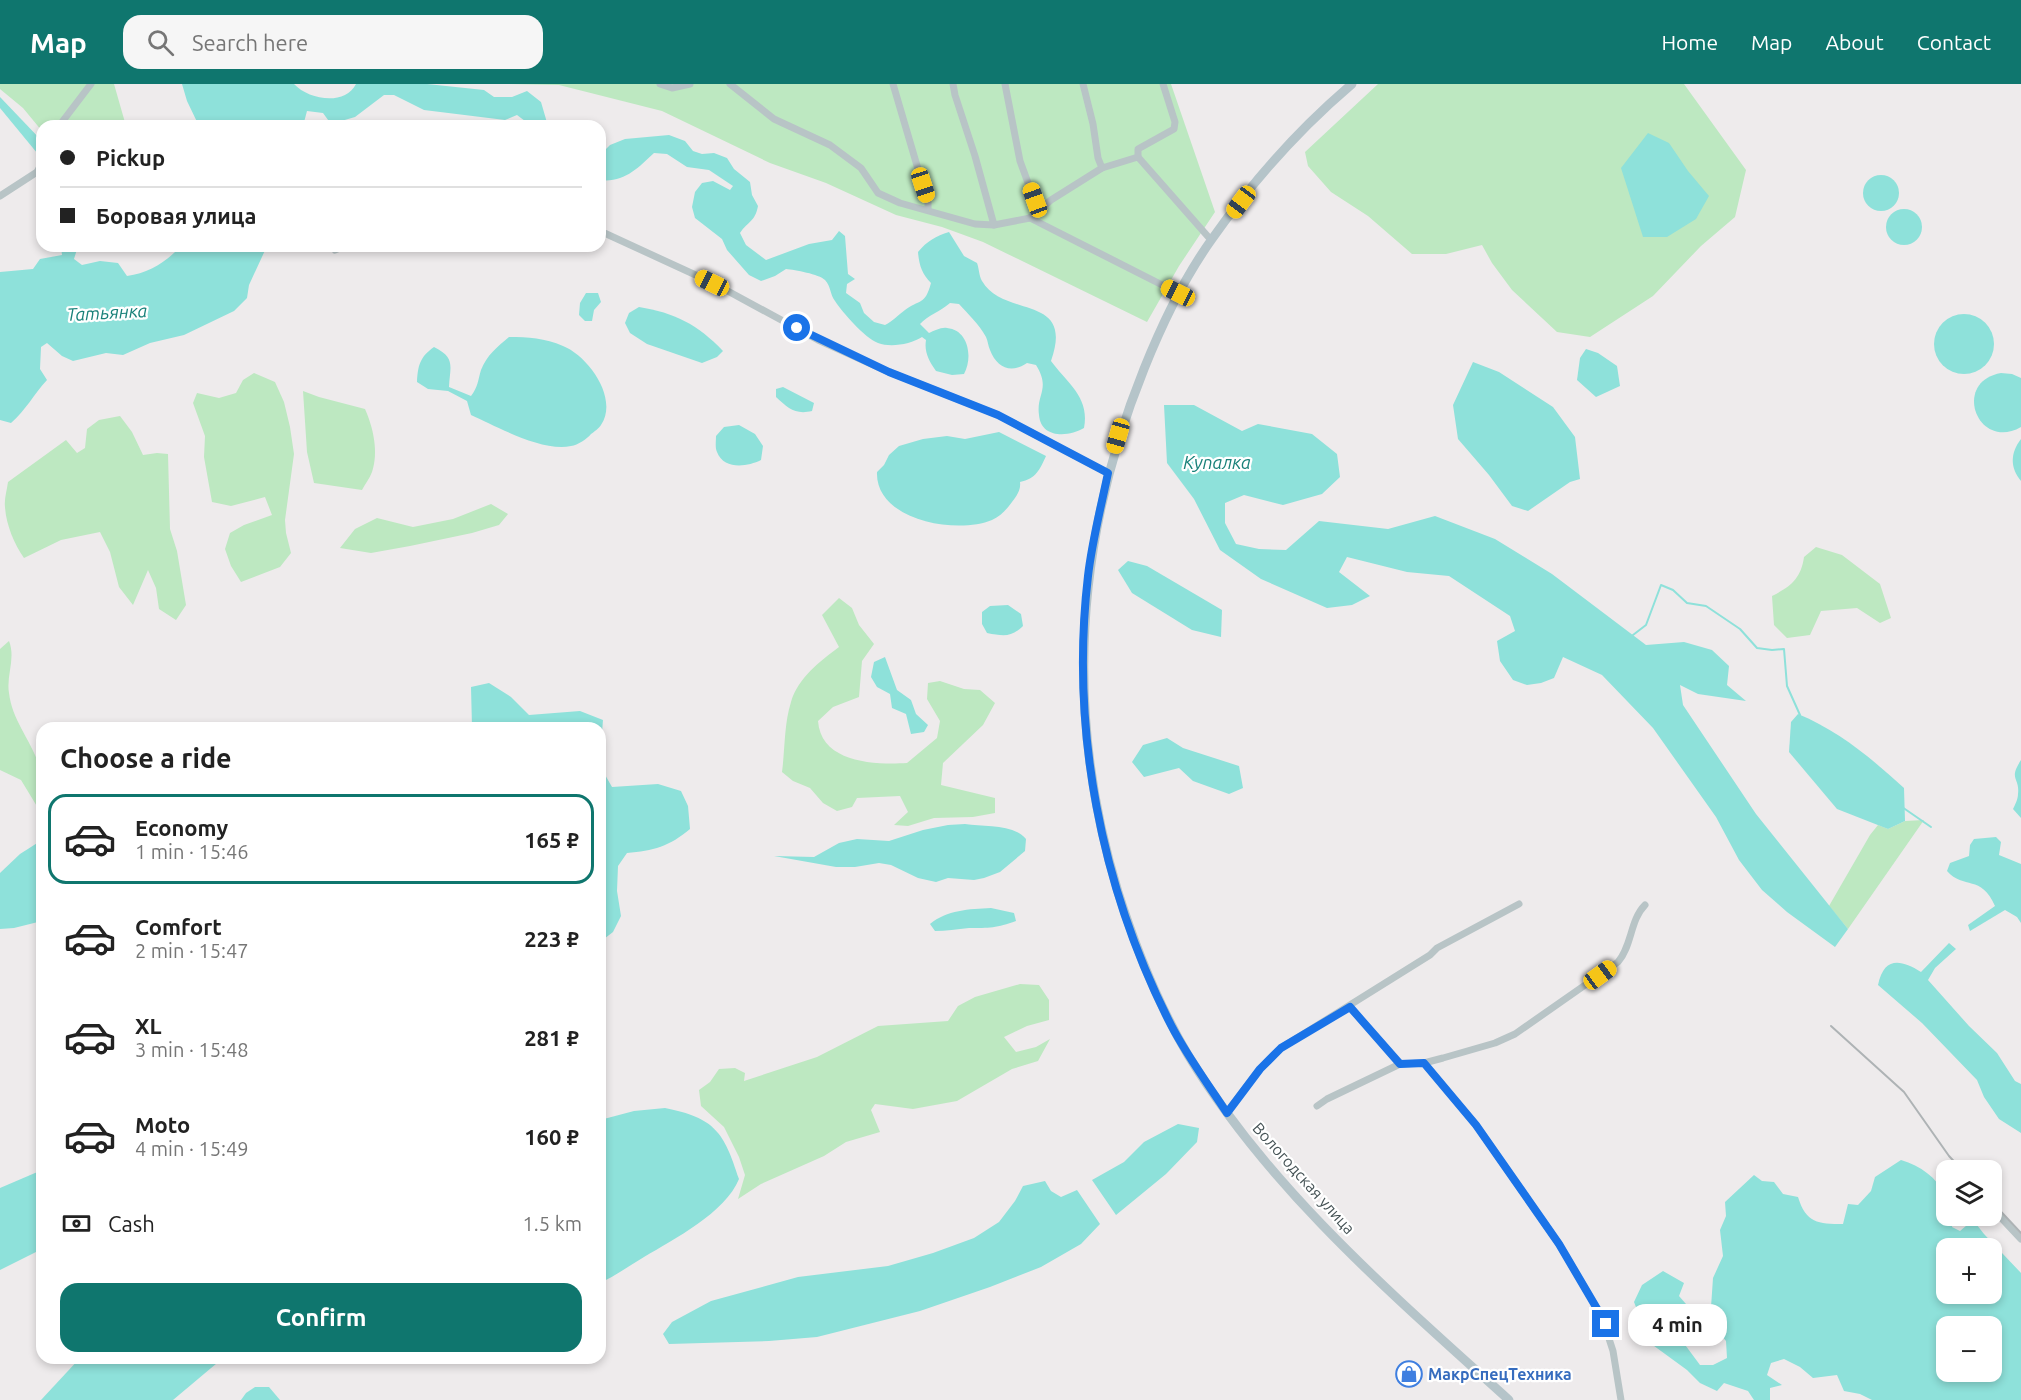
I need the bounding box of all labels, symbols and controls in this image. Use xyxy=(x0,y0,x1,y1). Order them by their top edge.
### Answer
search box xyxy=(123,15,543,69)
icon: search xyxy=(144,26,177,59)
text: Map xyxy=(30,27,87,58)
text: Search here xyxy=(192,30,308,55)
text: Home xyxy=(1661,30,1718,54)
text: Map xyxy=(1751,30,1792,54)
text: About xyxy=(1825,30,1884,54)
text: Contact xyxy=(1917,30,1991,54)
text: Pickup xyxy=(96,145,165,170)
car xyxy=(909,165,937,205)
car xyxy=(1020,180,1050,220)
car xyxy=(1223,182,1259,222)
text: Боровая улица xyxy=(96,203,256,228)
car xyxy=(692,267,732,299)
car xyxy=(1158,277,1198,309)
water label: Татьянка xyxy=(66,300,148,324)
route start xyxy=(783,314,810,341)
car xyxy=(1104,416,1132,456)
water label: Купалка xyxy=(1183,452,1251,472)
text: Choose a ride xyxy=(60,743,232,773)
icon: car xyxy=(63,812,117,866)
text: Economy xyxy=(135,815,228,840)
text: 165 ₽ xyxy=(524,827,579,852)
text: 1 min · 15:46 xyxy=(135,840,249,863)
icon: car xyxy=(63,911,117,965)
text: Comfort xyxy=(135,914,222,939)
text: 223 ₽ xyxy=(524,926,579,951)
text: 2 min · 15:47 xyxy=(135,939,249,962)
car xyxy=(1580,957,1620,993)
icon: car xyxy=(63,1010,117,1064)
text: XL xyxy=(135,1013,162,1038)
text: 281 ₽ xyxy=(524,1025,579,1050)
text: 3 min · 15:48 xyxy=(135,1038,249,1061)
icon: car xyxy=(63,1109,117,1163)
text: Moto xyxy=(135,1112,190,1137)
street label: Вологодская улица xyxy=(1249,1119,1359,1237)
text: 160 ₽ xyxy=(524,1124,579,1149)
text: 4 min · 15:49 xyxy=(135,1137,249,1160)
map controls xyxy=(1936,1160,2002,1382)
button: layers xyxy=(1936,1160,2002,1226)
icon: cash xyxy=(60,1207,93,1240)
text: Cash xyxy=(108,1211,155,1236)
text: 1.5 km xyxy=(523,1212,582,1235)
button: + xyxy=(1936,1238,2002,1304)
button: Confirm xyxy=(60,1283,582,1352)
callout: 4 min xyxy=(1627,1303,1726,1345)
route end xyxy=(1592,1310,1619,1337)
text: 4 min xyxy=(1652,1313,1703,1336)
button: − xyxy=(1936,1316,2002,1382)
shop icon: МакрСпецТехника xyxy=(1394,1359,1424,1389)
place label: МакрСпецТехника xyxy=(1428,1365,1572,1383)

